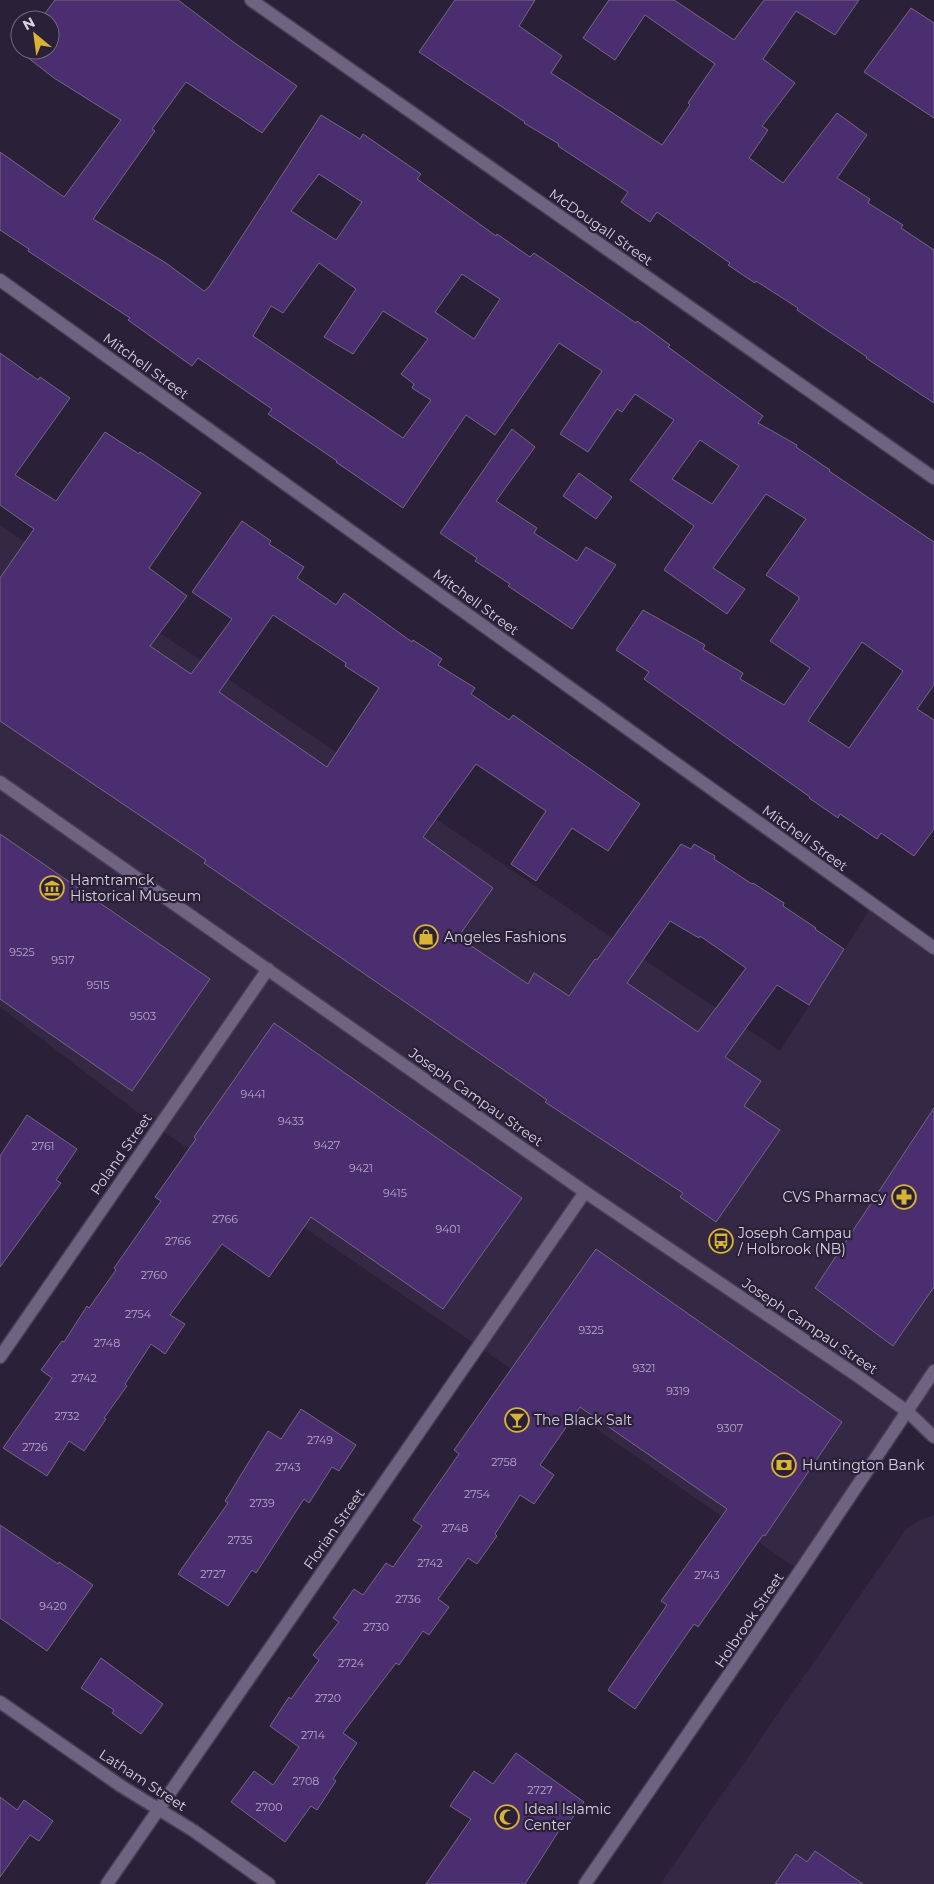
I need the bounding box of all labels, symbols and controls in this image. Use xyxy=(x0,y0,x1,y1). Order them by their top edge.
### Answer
north arrow xyxy=(10,10,60,60)
text: N xyxy=(19,13,38,34)
street label: McDougall Street xyxy=(546,185,657,270)
street label: Mitchell Street xyxy=(100,329,193,403)
street label: Mitchell Street xyxy=(430,565,523,639)
street label: Mitchell Street xyxy=(759,801,852,875)
place label: Hamtramck Historical Museum xyxy=(70,871,201,905)
museum icon: Hamtramck Historical Museum xyxy=(39,875,65,901)
shop icon: Angeles Fashions xyxy=(413,924,439,950)
place label: Angeles Fashions xyxy=(444,928,566,946)
house number: 9525 xyxy=(9,945,35,959)
house number: 9517 xyxy=(51,953,75,967)
house number: 9515 xyxy=(86,978,110,992)
house number: 9503 xyxy=(130,1009,156,1023)
street label: Joseph Campau Street xyxy=(405,1043,547,1150)
house number: 9441 xyxy=(241,1087,265,1101)
street label: Poland Street xyxy=(86,1109,156,1198)
house number: 9433 xyxy=(278,1114,304,1128)
house number: 9427 xyxy=(314,1138,340,1152)
house number: 2761 xyxy=(31,1139,55,1153)
house number: 9421 xyxy=(349,1161,373,1175)
pharmacy icon: CVS Pharmacy xyxy=(891,1184,917,1210)
house number: 9415 xyxy=(383,1186,407,1200)
place label: CVS Pharmacy xyxy=(783,1188,886,1206)
house number: 2766 xyxy=(212,1212,238,1226)
house number: 9401 xyxy=(435,1222,461,1236)
place label: Joseph Campau / Holbrook (NB) xyxy=(737,1224,852,1258)
bus stop icon: Joseph Campau / Holbrook (NB) xyxy=(708,1228,734,1254)
house number: 2766 xyxy=(165,1234,191,1248)
house number: 2760 xyxy=(141,1268,167,1282)
street label: Joseph Campau Street xyxy=(738,1273,882,1378)
house number: 2754 xyxy=(125,1307,152,1321)
house number: 9325 xyxy=(578,1323,604,1337)
house number: 2748 xyxy=(94,1336,120,1350)
house number: 9321 xyxy=(633,1361,655,1375)
house number: 2742 xyxy=(71,1371,97,1385)
house number: 9319 xyxy=(666,1384,690,1398)
bar icon: The Black Salt xyxy=(504,1407,530,1433)
house number: 2732 xyxy=(54,1409,80,1423)
place label: The Black Salt xyxy=(534,1411,633,1429)
house number: 9307 xyxy=(717,1421,743,1435)
house number: 2749 xyxy=(307,1433,333,1447)
house number: 2726 xyxy=(22,1440,48,1454)
bank icon: Huntington Bank xyxy=(771,1452,797,1478)
house number: 2758 xyxy=(491,1455,517,1469)
place label: Huntington Bank xyxy=(802,1456,925,1474)
house number: 2743 xyxy=(275,1460,301,1474)
street label: Florian Street xyxy=(300,1485,369,1573)
house number: 2754 xyxy=(464,1487,491,1501)
house number: 2739 xyxy=(249,1496,275,1510)
house number: 2748 xyxy=(442,1521,468,1535)
house number: 2735 xyxy=(228,1533,252,1547)
house number: 2742 xyxy=(417,1556,443,1570)
house number: 2727 xyxy=(200,1567,226,1581)
house number: 2743 xyxy=(694,1568,720,1582)
street label: Holbrook Street xyxy=(711,1569,788,1671)
house number: 2736 xyxy=(395,1592,421,1606)
house number: 9420 xyxy=(39,1599,67,1613)
house number: 2730 xyxy=(363,1620,389,1634)
house number: 2724 xyxy=(338,1656,365,1670)
house number: 2720 xyxy=(315,1691,341,1705)
house number: 2714 xyxy=(301,1728,326,1742)
street label: Latham Street xyxy=(96,1745,190,1815)
house number: 2708 xyxy=(293,1774,319,1788)
house number: 2727 xyxy=(527,1783,553,1797)
house number: 2700 xyxy=(255,1800,283,1814)
place label: Ideal Islamic Center xyxy=(524,1800,611,1834)
mosque icon: Ideal Islamic Center xyxy=(494,1804,520,1830)

